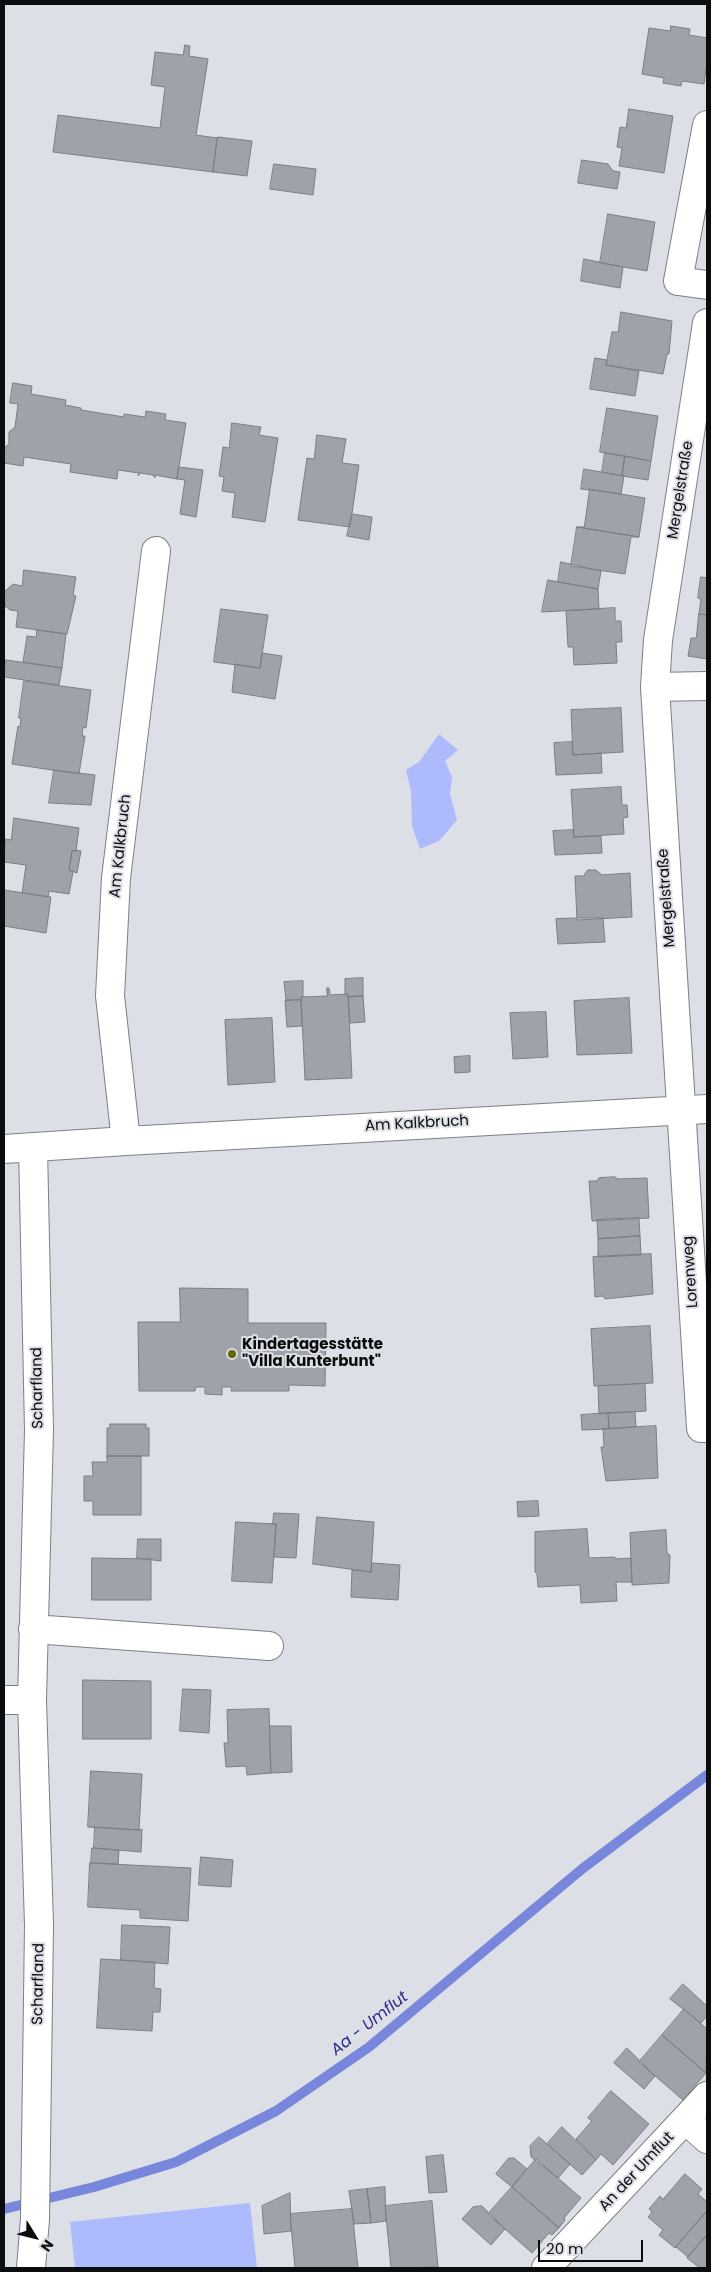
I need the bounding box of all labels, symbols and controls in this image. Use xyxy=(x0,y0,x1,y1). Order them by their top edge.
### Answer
street label: Mergelstraße xyxy=(664,439,698,541)
street label: Am Kalkbruch xyxy=(107,793,135,899)
street label: Mergelstraße xyxy=(655,848,679,948)
street label: Am Kalkbruch xyxy=(365,1112,469,1136)
street label: Lorenweg xyxy=(679,1235,703,1309)
place label: Kindertagesstätte "Villa Kunterbunt" xyxy=(242,1336,383,1371)
street label: Scharfland xyxy=(28,1347,48,1429)
marker: Kindertagesstätte "Villa Kunterbunt" xyxy=(226,1348,238,1360)
street label: Scharfland xyxy=(29,1943,49,2025)
water label: Aa - Umflut xyxy=(328,1988,412,2060)
street label: An der Umflut xyxy=(596,2129,678,2215)
north arrow xyxy=(10,2212,60,2262)
scale bar xyxy=(541,2230,646,2262)
text: N xyxy=(36,2236,58,2256)
text: 20 m xyxy=(546,2238,584,2259)

